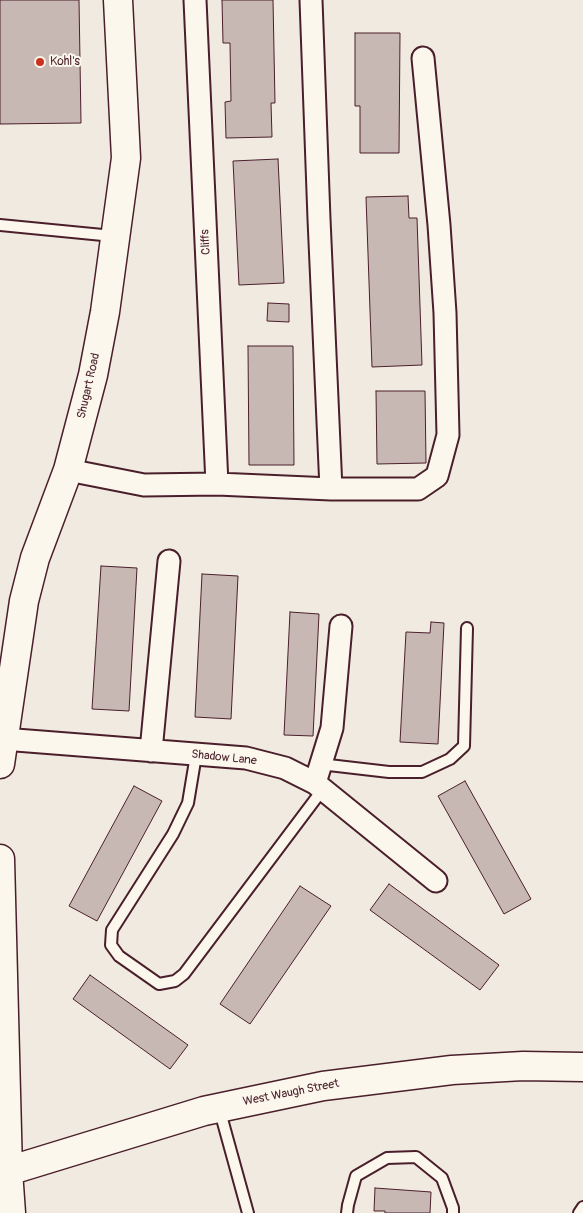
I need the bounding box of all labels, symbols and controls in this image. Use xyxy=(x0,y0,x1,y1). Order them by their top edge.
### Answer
place label: Kohl's xyxy=(50,55,80,69)
marker: Kohl's xyxy=(34,56,46,68)
street label: Cliffs xyxy=(198,229,214,255)
street label: Shugart Road xyxy=(74,352,104,420)
street label: Shadow Lane xyxy=(191,747,257,769)
street label: West Waugh Street xyxy=(242,1077,340,1109)

